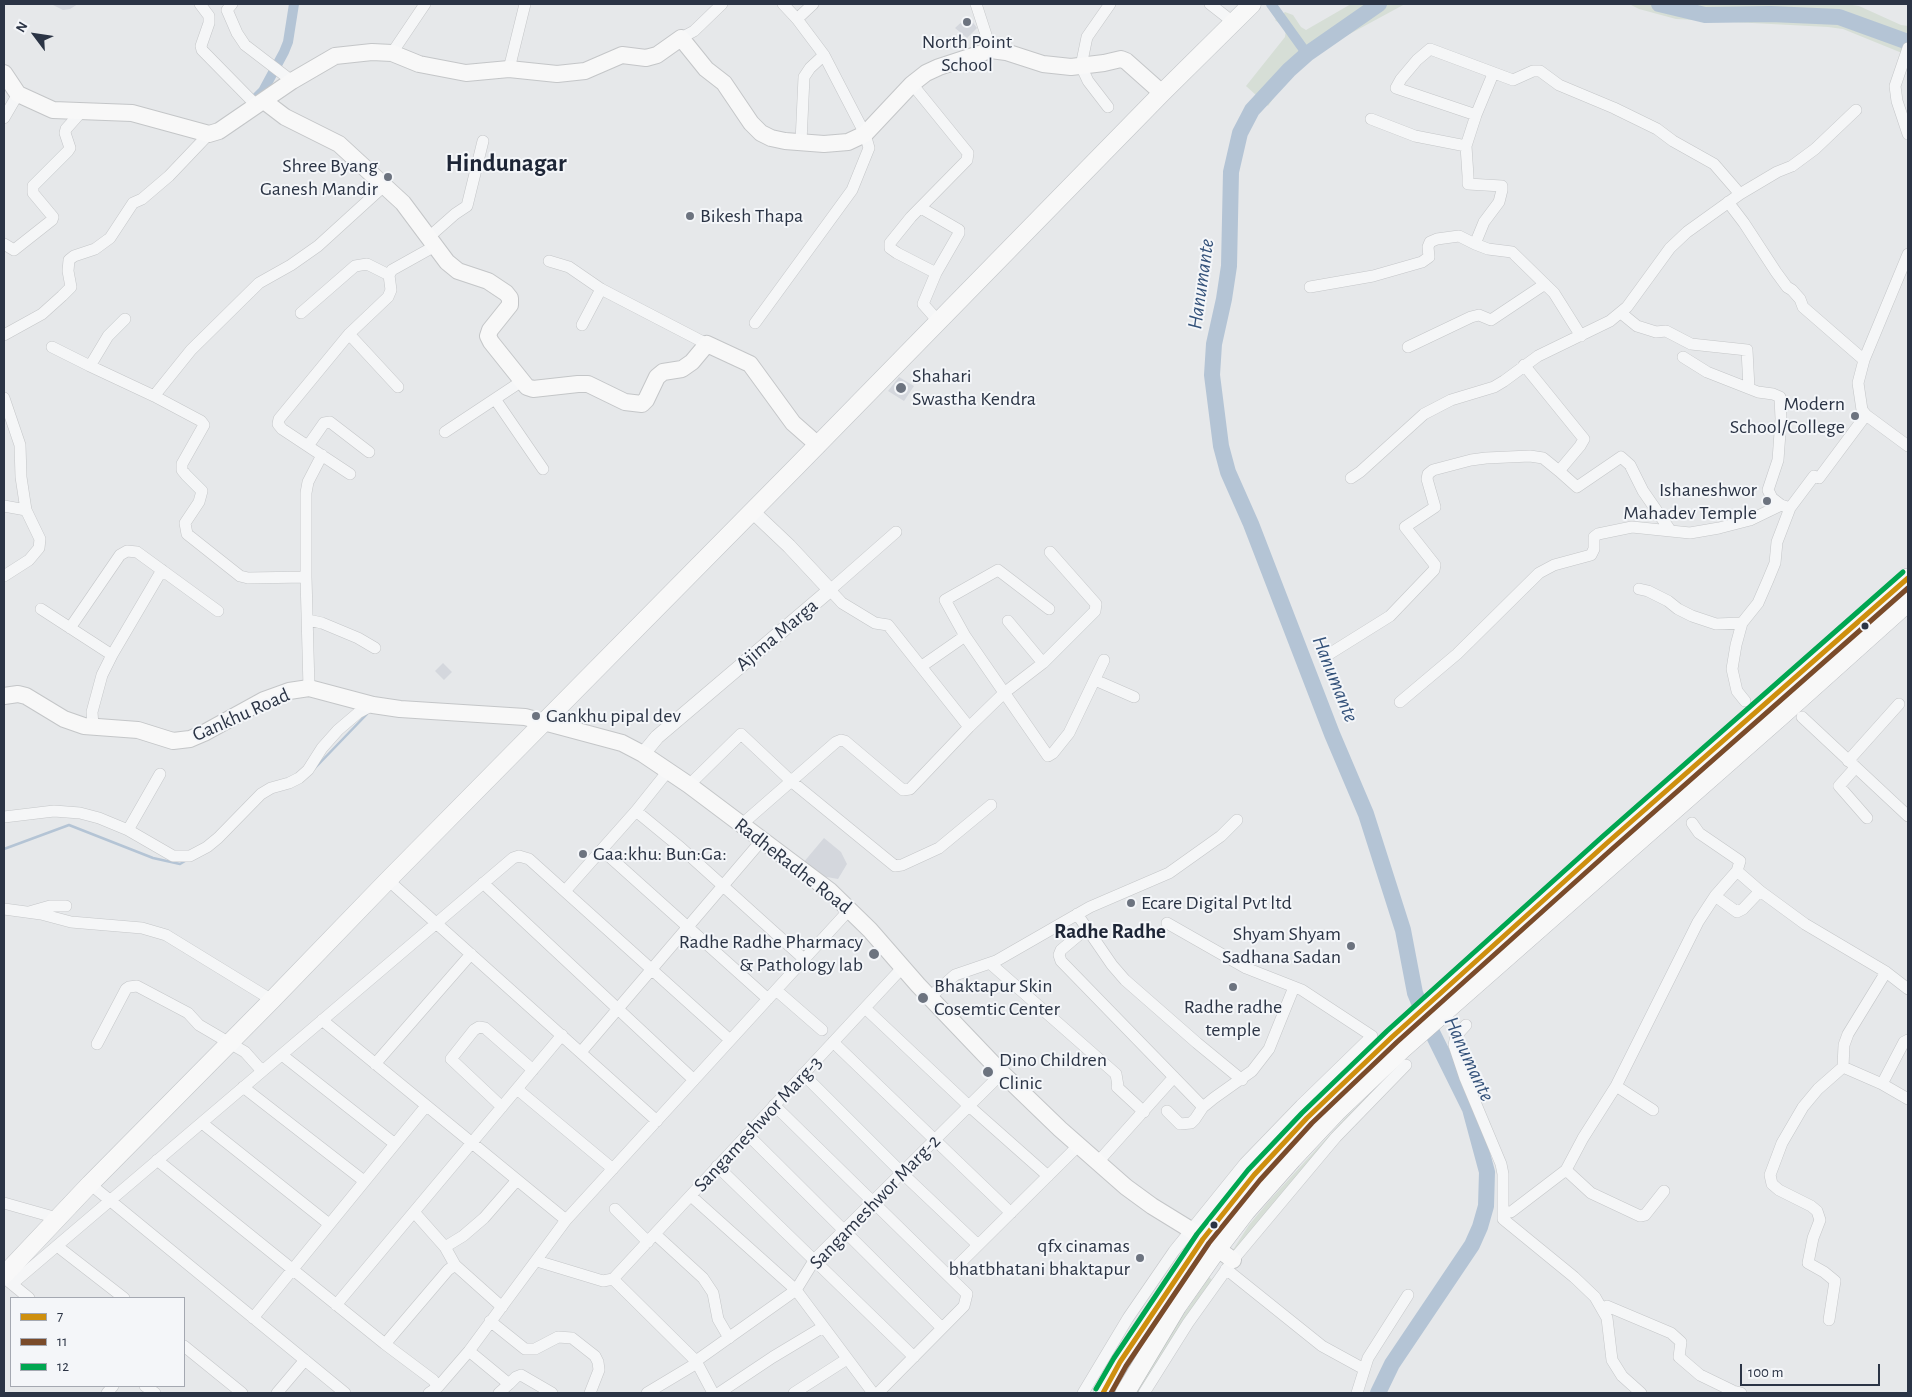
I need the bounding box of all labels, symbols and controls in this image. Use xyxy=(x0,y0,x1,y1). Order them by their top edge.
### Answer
north arrow xyxy=(10,10,60,60)
marker: North Point School xyxy=(961,16,973,28)
text: N xyxy=(14,20,31,35)
place label: North Point School xyxy=(922,30,1012,77)
district label: Hindunagar xyxy=(445,148,567,178)
place label: Shree Byang Ganesh Mandir xyxy=(260,154,378,201)
marker: Shree Byang Ganesh Mandir xyxy=(382,171,394,183)
place label: Bikesh Thapa xyxy=(700,204,803,228)
marker: Bikesh Thapa xyxy=(684,210,696,222)
water label: Hanumante xyxy=(1182,237,1220,331)
place label: Shahari Swastha Kendra xyxy=(912,364,1036,411)
marker: Shahari Swastha Kendra xyxy=(894,381,908,395)
place label: Modern School/College xyxy=(1730,392,1845,439)
marker: Modern School/College xyxy=(1849,410,1861,422)
place label: Ishaneshwor Mahadev Temple xyxy=(1623,478,1757,525)
marker: Ishaneshwor Mahadev Temple xyxy=(1761,495,1773,507)
street label: Ajima Marga xyxy=(731,594,823,676)
unlabelled marker xyxy=(1860,621,1870,631)
water label: Hanumante xyxy=(1306,632,1364,726)
street label: Gankhu Road xyxy=(189,683,293,747)
place label: Gankhu pipal dev xyxy=(546,704,681,728)
marker: Gankhu pipal dev xyxy=(530,710,542,722)
street label: RadheRadhe Road xyxy=(730,813,856,919)
place label: Gaa:khu: Bun:Ga: xyxy=(593,842,727,866)
marker: Gaa:khu: Bun:Ga: xyxy=(577,848,589,860)
place label: Ecare Digital Pvt ltd xyxy=(1141,891,1292,915)
marker: Ecare Digital Pvt ltd xyxy=(1125,897,1137,909)
district label: Radhe Radhe xyxy=(1054,919,1166,945)
place label: Shyam Shyam Sadhana Sadan xyxy=(1222,922,1341,969)
place label: Radhe Radhe Pharmacy & Pathology lab xyxy=(679,930,863,977)
marker: Shyam Shyam Sadhana Sadan xyxy=(1345,940,1357,952)
marker: Radhe Radhe Pharmacy & Pathology lab xyxy=(867,947,881,961)
place label: Bhaktapur Skin Cosemtic Center xyxy=(934,974,1060,1021)
marker: Radhe radhe temple xyxy=(1227,981,1239,993)
marker: Bhaktapur Skin Cosemtic Center xyxy=(916,991,930,1005)
place label: Radhe radhe temple xyxy=(1184,995,1282,1042)
water label: Hanumante xyxy=(1438,1012,1500,1106)
place label: Dino Children Clinic xyxy=(999,1048,1107,1095)
street label: Sangameshwor Marg-3 xyxy=(689,1051,827,1197)
marker: Dino Children Clinic xyxy=(981,1065,995,1079)
street label: Sangameshwor Marg-2 xyxy=(804,1130,946,1274)
unlabelled marker xyxy=(1209,1220,1219,1230)
place label: qfx cinamas bhatbhatani bhaktapur xyxy=(949,1234,1130,1281)
marker: qfx cinamas bhatbhatani bhaktapur xyxy=(1134,1252,1146,1264)
legend xyxy=(10,1297,185,1387)
text: 7 xyxy=(57,1309,63,1324)
text: 11 xyxy=(57,1334,67,1349)
scale bar xyxy=(1742,1354,1882,1386)
text: 12 xyxy=(57,1359,69,1374)
text: 100 m xyxy=(1748,1365,1783,1380)

